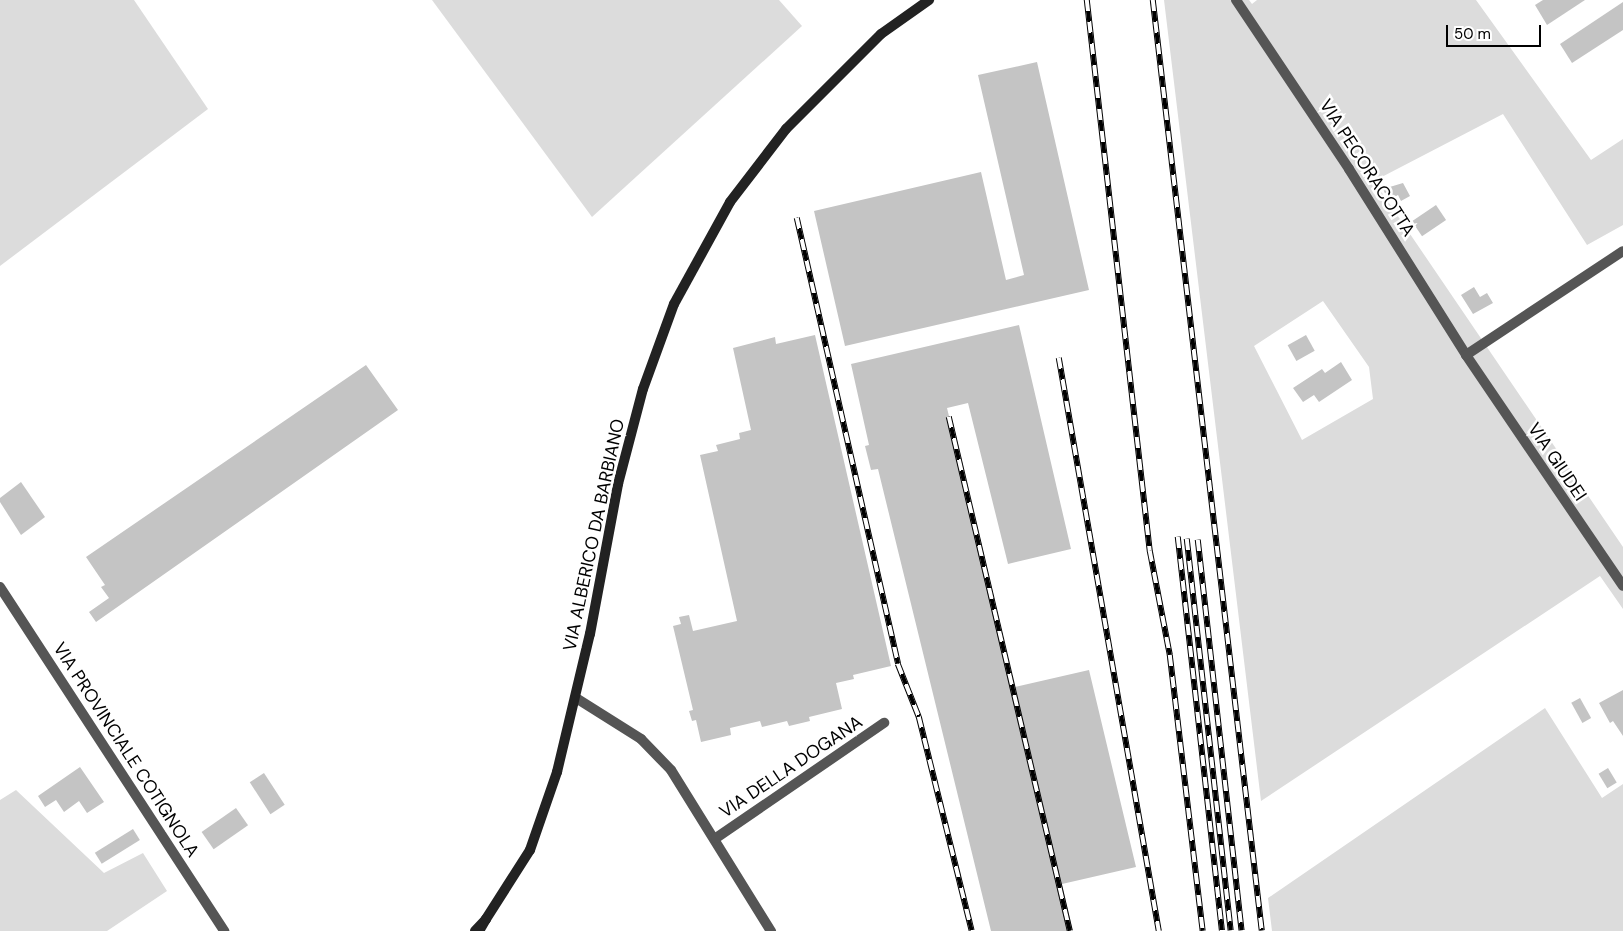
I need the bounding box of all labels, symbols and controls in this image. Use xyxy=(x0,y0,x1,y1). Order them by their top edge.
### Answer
scale bar xyxy=(1448,15,1543,47)
text: 50 m xyxy=(1454,24,1491,44)
street label: VIA PECORACOTTA xyxy=(1315,95,1419,241)
street label: VIA ALBERICO DA BARBIANO xyxy=(559,417,629,653)
street label: VIA GIUDEI xyxy=(1523,419,1591,505)
street label: VIA PROVINCIALE COTIGNOLA xyxy=(48,639,204,861)
street label: VIA DELLA DOGANA xyxy=(716,711,866,823)

